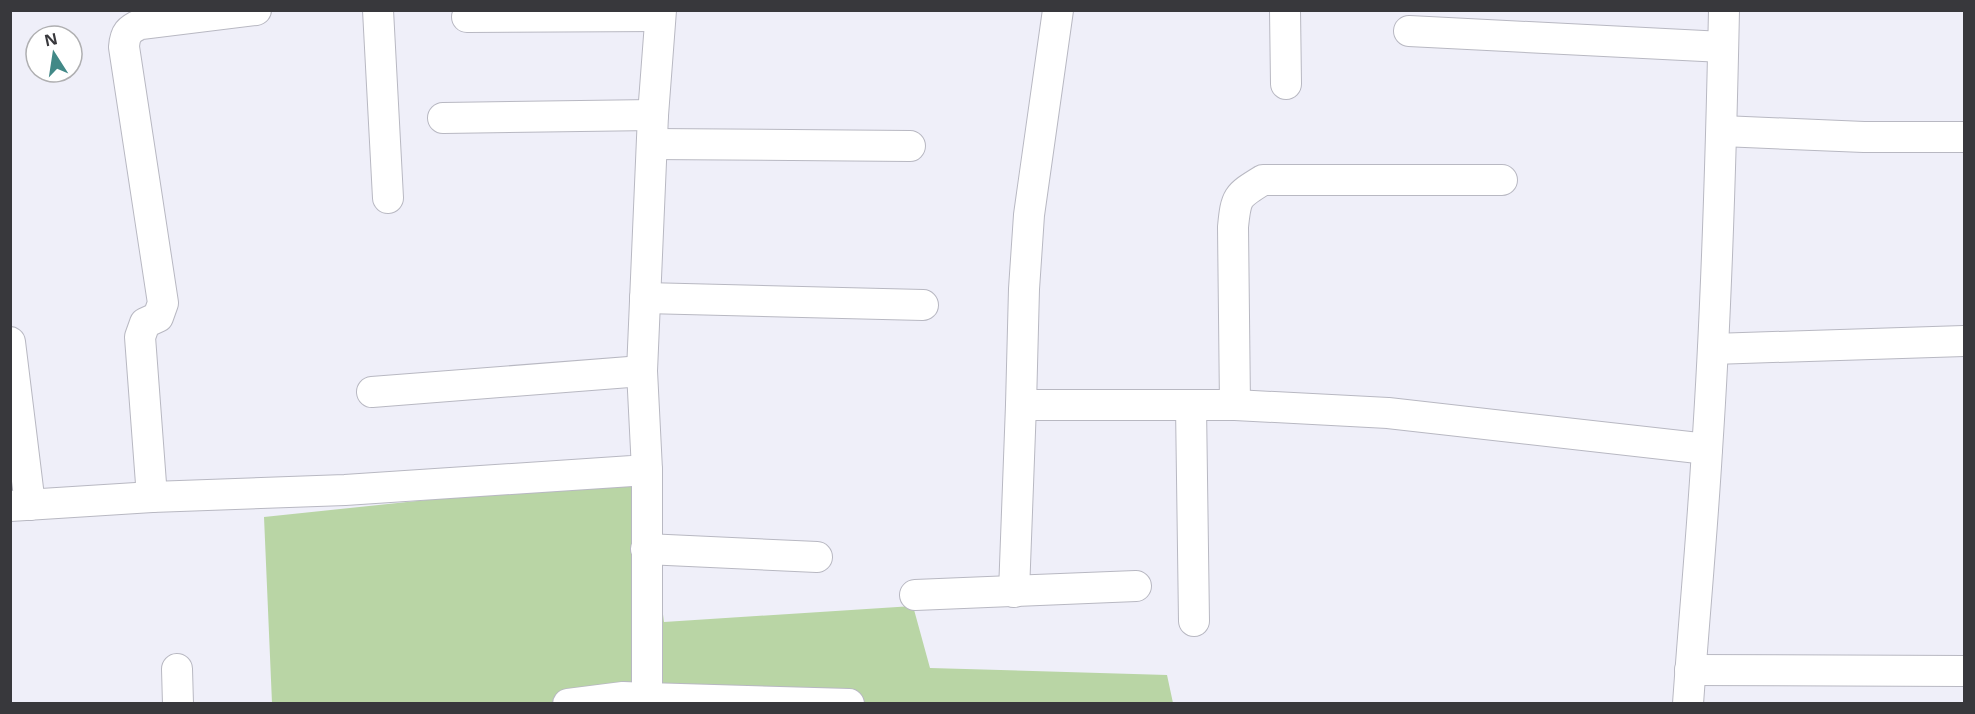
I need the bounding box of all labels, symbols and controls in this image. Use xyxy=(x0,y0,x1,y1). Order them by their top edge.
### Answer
north arrow xyxy=(24,24,84,84)
text: N xyxy=(42,27,60,51)

